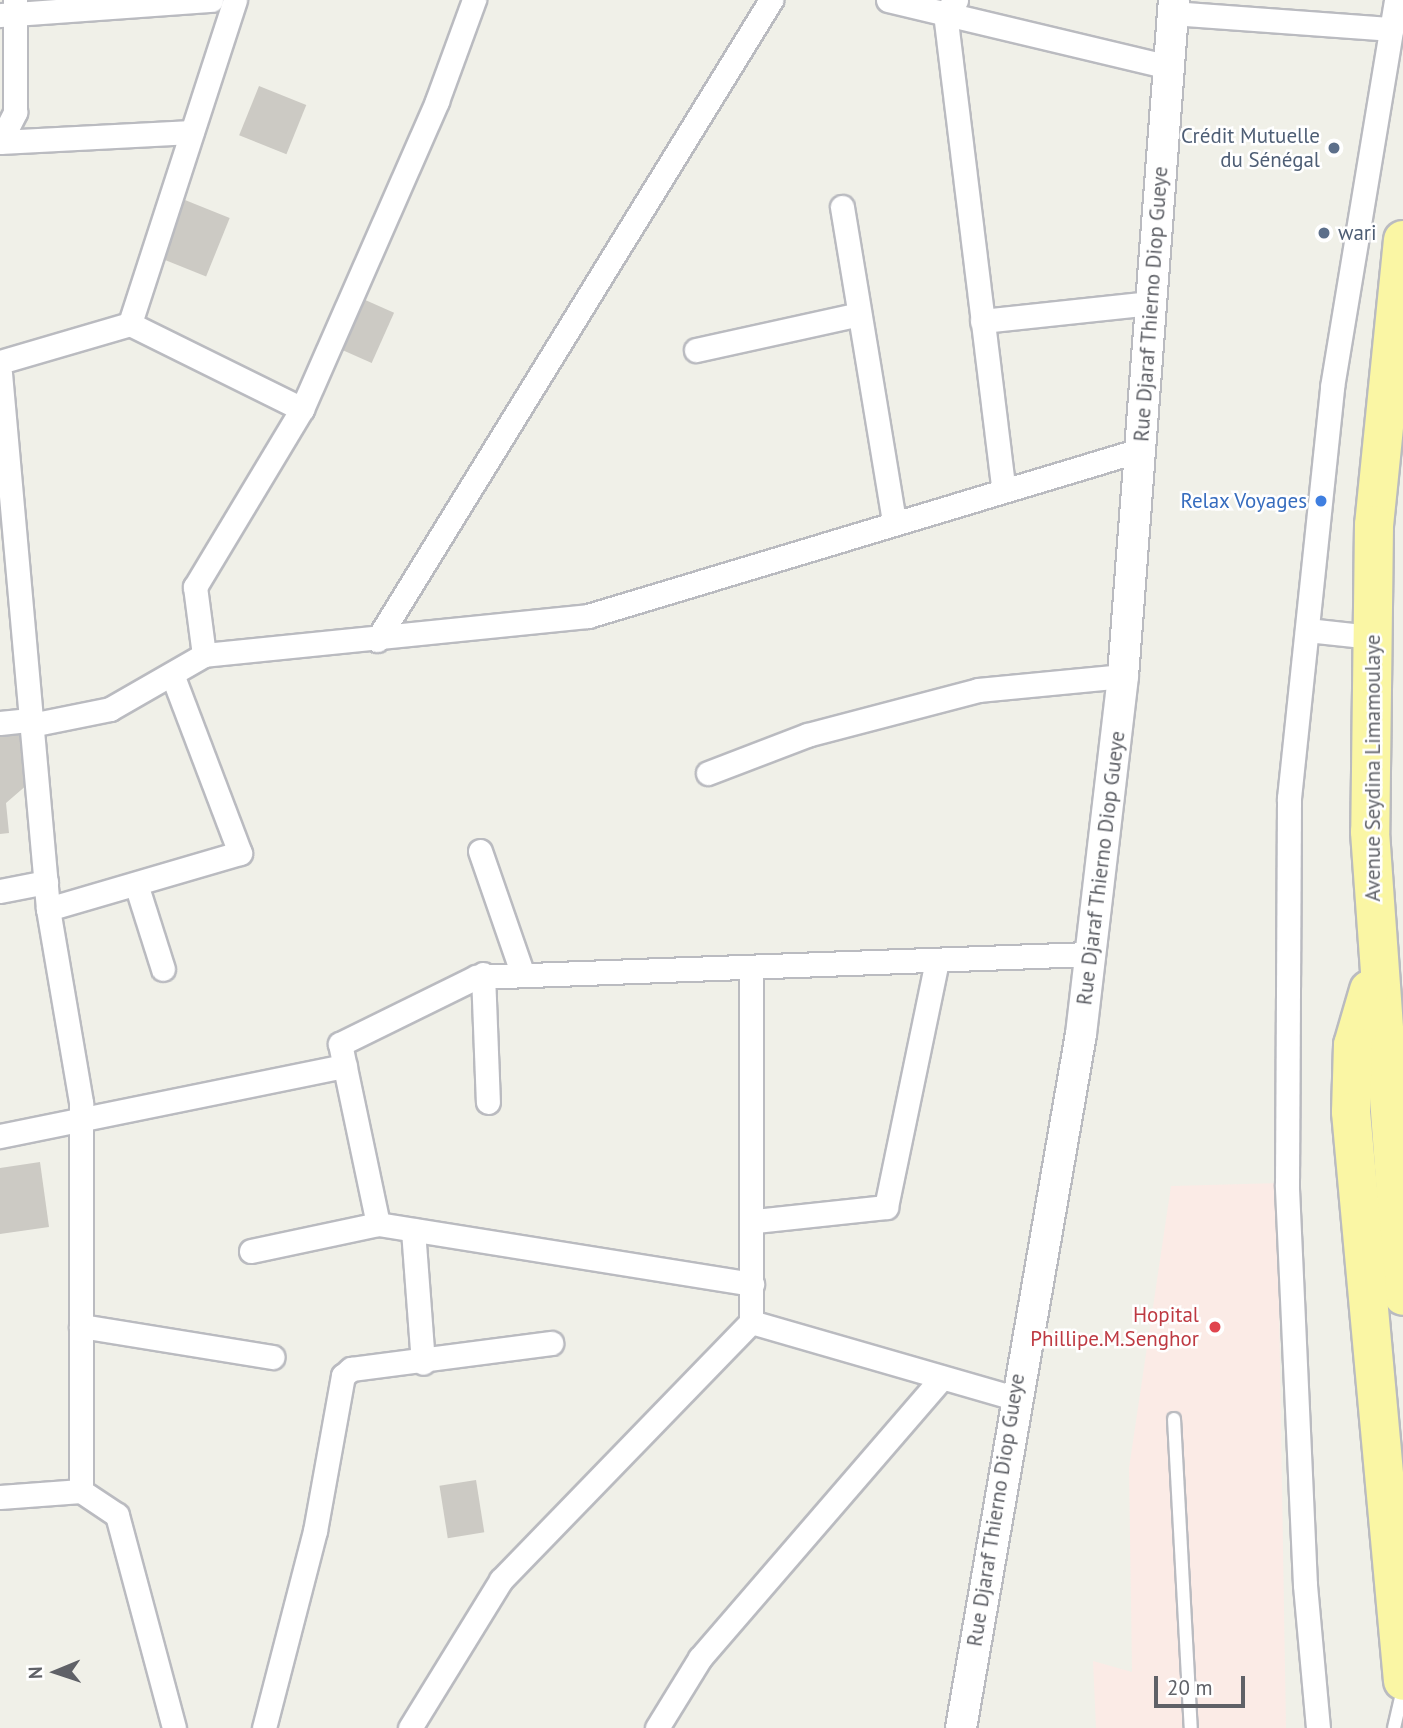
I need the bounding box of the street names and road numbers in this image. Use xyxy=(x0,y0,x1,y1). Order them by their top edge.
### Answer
street label: Rue Djaraf Thierno Diop Gueye xyxy=(1129,165,1173,443)
street label: Avenue Seydina Limamoulaye xyxy=(1360,634,1386,902)
street label: Rue Djaraf Thierno Diop Gueye xyxy=(1072,729,1130,1007)
street label: Rue Djaraf Thierno Diop Gueye xyxy=(962,1371,1030,1649)

